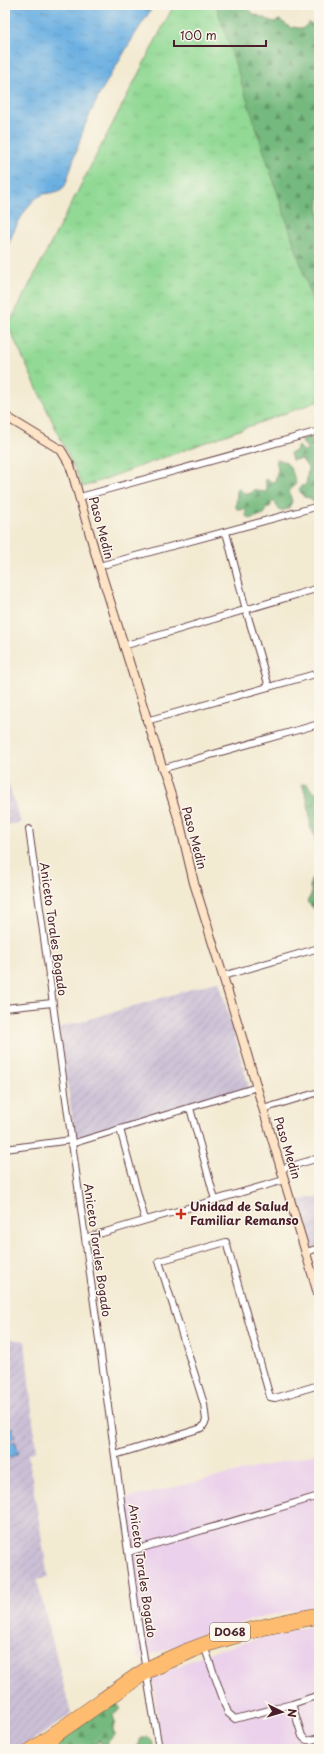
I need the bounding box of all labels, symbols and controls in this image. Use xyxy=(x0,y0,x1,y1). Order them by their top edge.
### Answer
scale bar xyxy=(174,22,266,48)
text: 100 m xyxy=(180,26,217,44)
street label: Paso Medin xyxy=(85,494,119,561)
street label: Paso Medin xyxy=(178,804,212,871)
street label: Aniceto Torales Bogado xyxy=(36,861,72,997)
street label: Paso Medin xyxy=(270,1114,306,1181)
street label: Aniceto Torales Bogado xyxy=(80,1182,116,1318)
place label: Unidad de Salud Familiar Remanso xyxy=(190,1197,299,1229)
marker: Unidad de Salud Familiar Remanso xyxy=(175,1208,187,1220)
street label: Aniceto Torales Bogado xyxy=(125,1503,161,1639)
road number: D068 xyxy=(210,1623,250,1641)
north arrow xyxy=(262,1692,302,1732)
text: N xyxy=(284,1708,301,1718)

